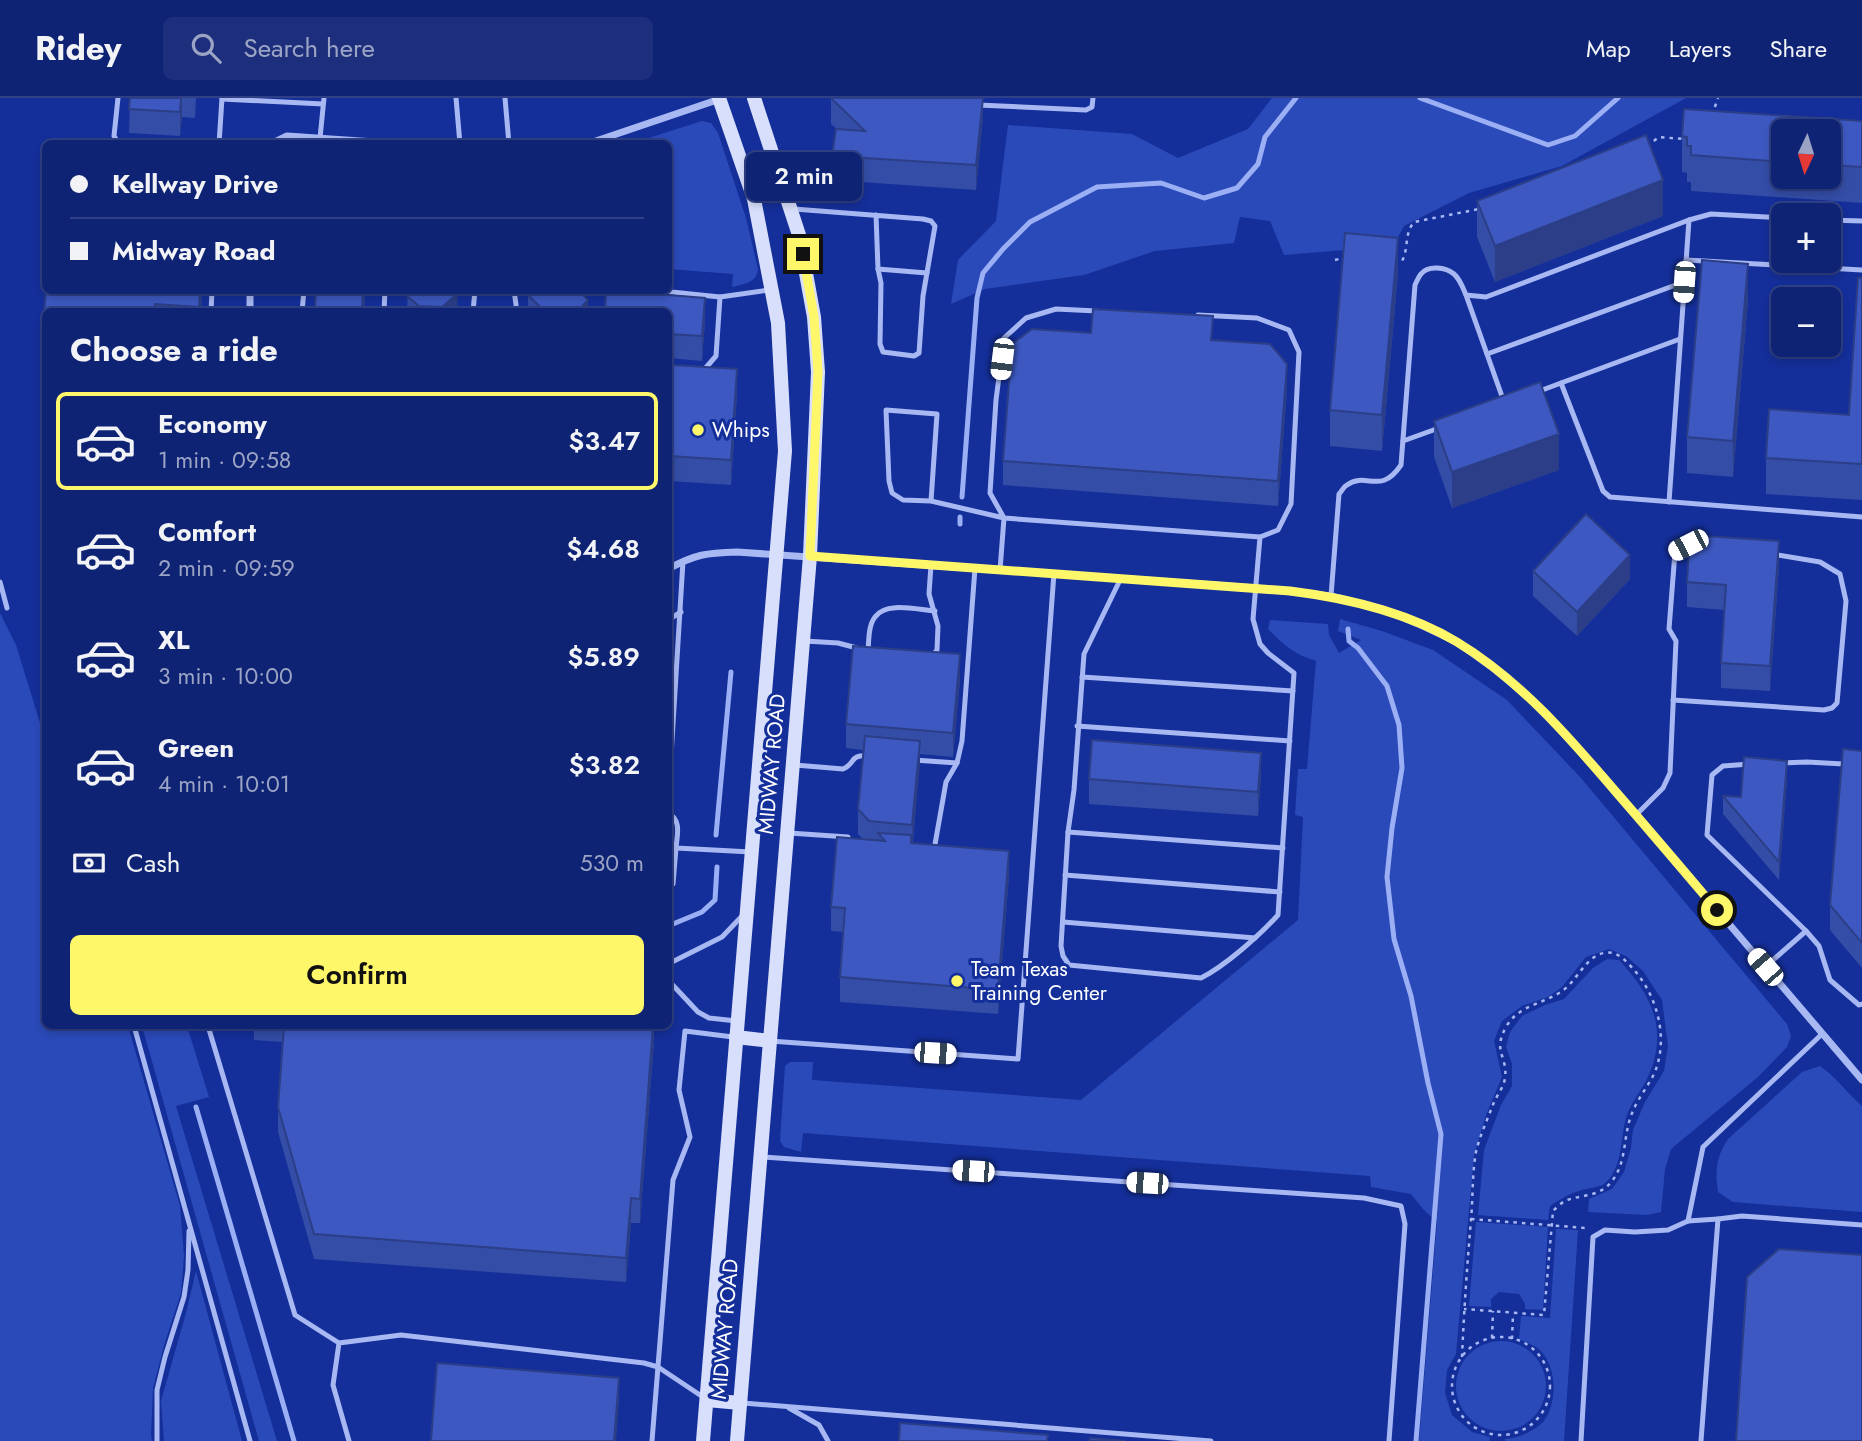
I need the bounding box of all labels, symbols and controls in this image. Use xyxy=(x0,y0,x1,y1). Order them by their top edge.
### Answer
search box xyxy=(163,17,653,80)
text: Ridey xyxy=(35,25,121,72)
icon: search xyxy=(187,29,225,67)
text: Search here xyxy=(243,29,375,67)
text: Map xyxy=(1586,31,1631,66)
text: Layers xyxy=(1669,31,1731,66)
text: Share xyxy=(1769,31,1827,66)
north arrow xyxy=(1771,119,1841,189)
map controls xyxy=(1771,119,1841,357)
callout: 2 min xyxy=(745,152,861,202)
text: 2 min xyxy=(774,159,834,193)
text: Kellway Drive xyxy=(112,165,278,203)
button: + xyxy=(1771,203,1841,273)
text: Midway Road xyxy=(112,232,276,270)
route end xyxy=(787,238,819,270)
car xyxy=(1673,260,1696,304)
button: − xyxy=(1771,287,1841,357)
text: Choose a ride xyxy=(70,327,278,373)
car xyxy=(990,337,1015,381)
text: Economy xyxy=(158,405,267,443)
icon: car xyxy=(74,410,137,473)
place label: Whips xyxy=(712,415,770,445)
text: $3.47 xyxy=(569,422,640,460)
marker: Whips xyxy=(690,422,706,438)
text: 1 min · 09:58 xyxy=(158,443,291,477)
text: Comfort xyxy=(158,513,256,551)
icon: car xyxy=(74,518,137,581)
car xyxy=(1665,526,1712,564)
text: $4.68 xyxy=(566,530,640,568)
text: 2 min · 09:59 xyxy=(158,551,295,585)
text: XL xyxy=(158,621,190,659)
icon: car xyxy=(74,626,137,689)
text: $5.89 xyxy=(568,638,640,676)
text: 3 min · 10:00 xyxy=(158,659,293,693)
street label: MIDWAY ROAD xyxy=(751,693,793,835)
text: Green xyxy=(158,729,234,767)
icon: car xyxy=(74,734,137,797)
text: $3.82 xyxy=(569,746,640,784)
text: 4 min · 10:01 xyxy=(158,767,290,801)
icon: cash xyxy=(70,844,108,882)
text: Cash xyxy=(126,844,180,882)
text: 530 m xyxy=(580,846,644,880)
route start xyxy=(1701,894,1733,926)
button: Confirm xyxy=(70,935,644,1015)
car xyxy=(1744,944,1787,990)
place label: Team Texas Training Center xyxy=(971,954,1108,1008)
marker: Team Texas Training Center xyxy=(949,973,965,989)
car xyxy=(914,1041,957,1065)
car xyxy=(952,1159,995,1183)
car xyxy=(1126,1171,1169,1195)
street label: MIDWAY ROAD xyxy=(704,1258,746,1400)

